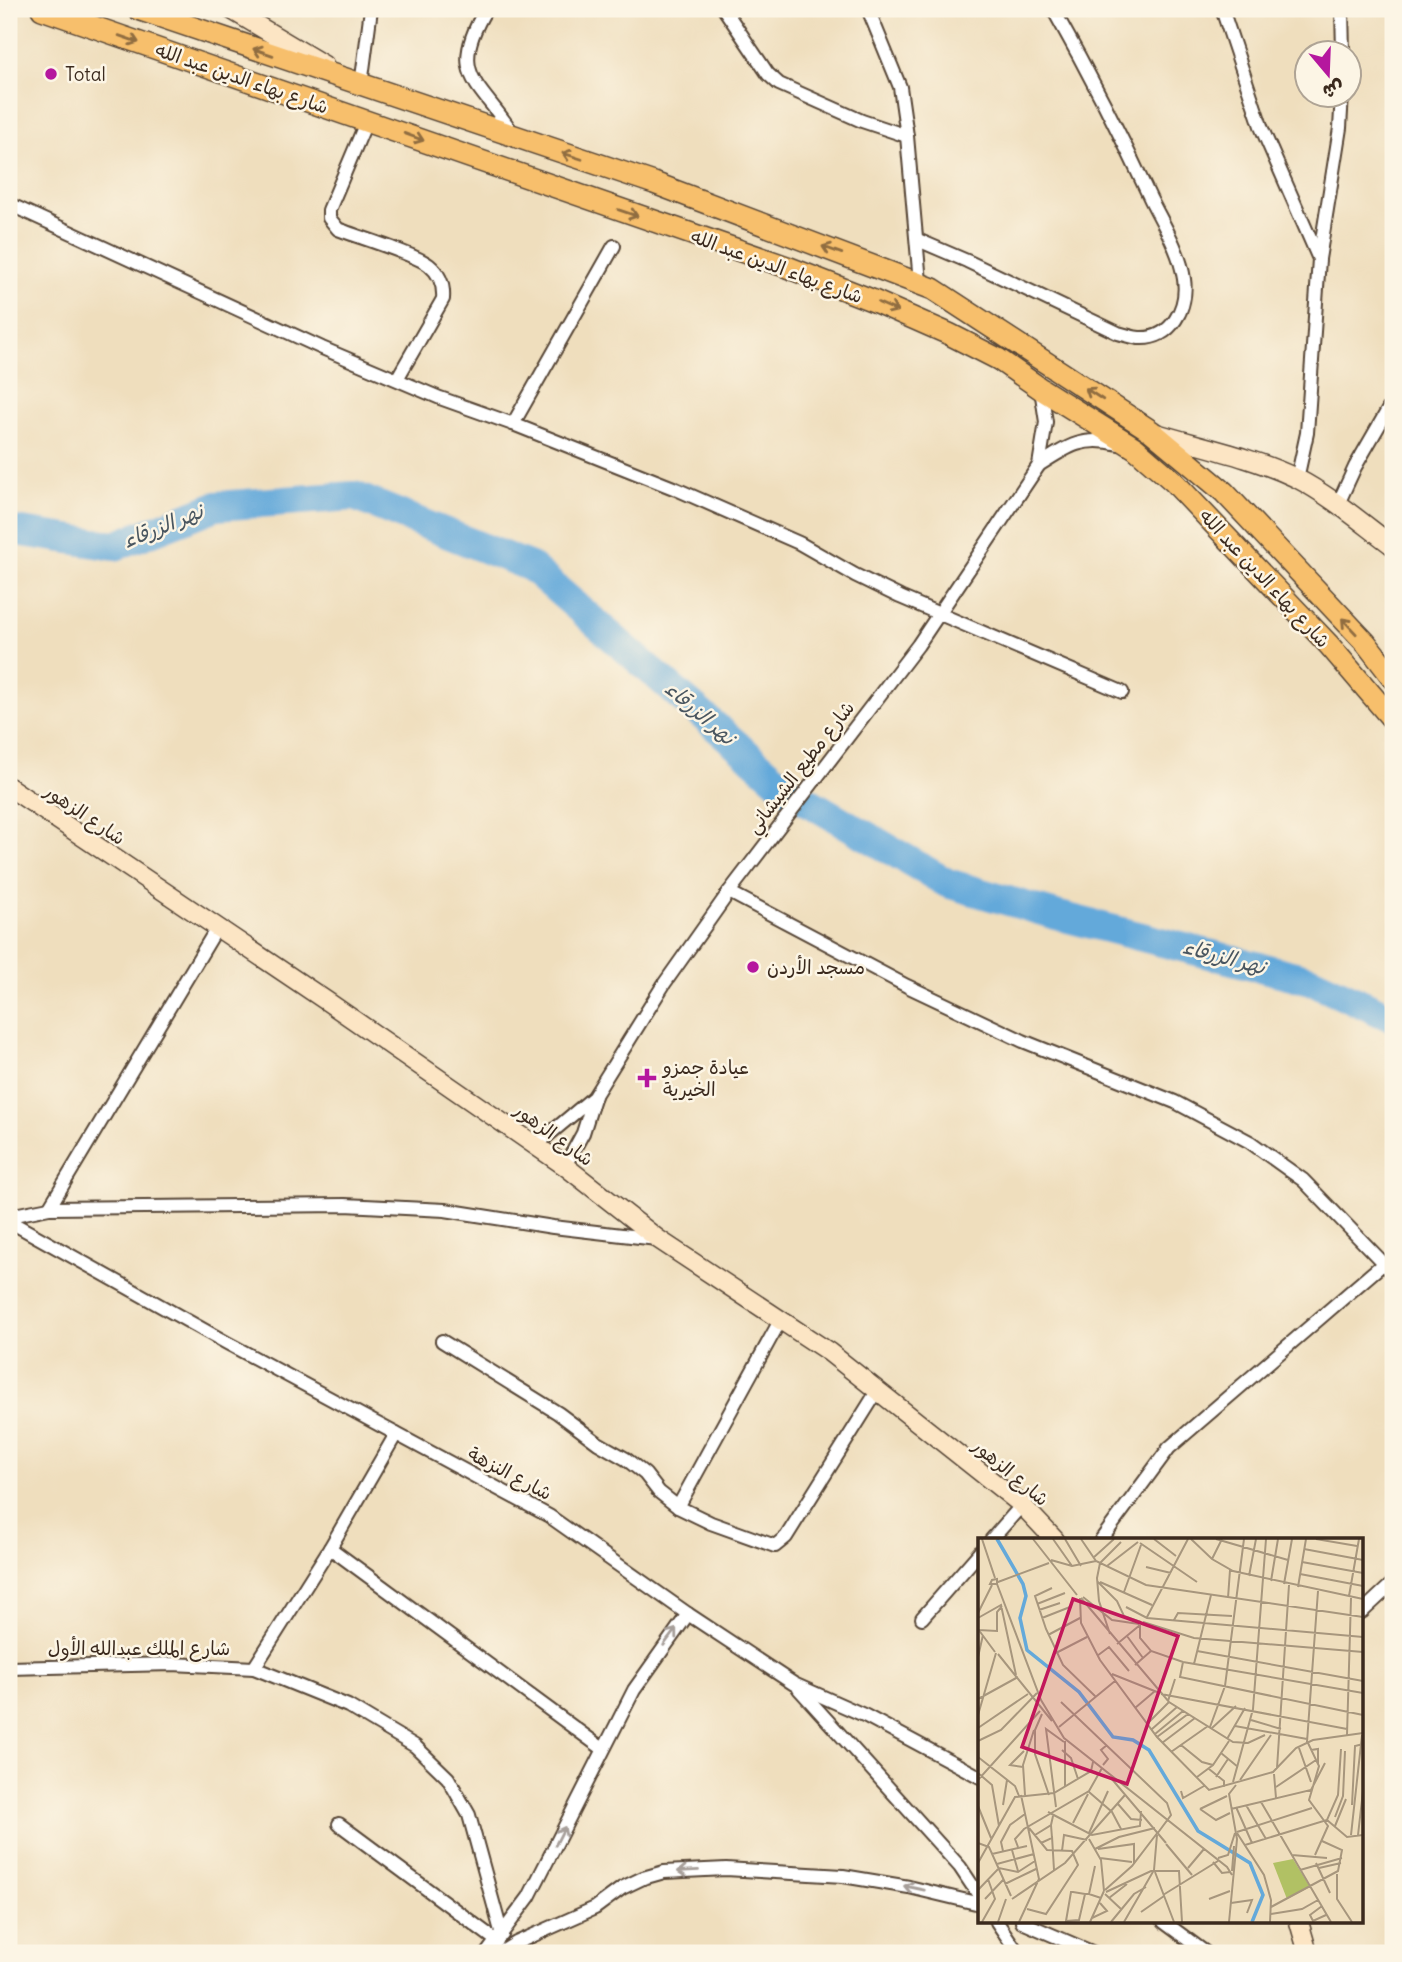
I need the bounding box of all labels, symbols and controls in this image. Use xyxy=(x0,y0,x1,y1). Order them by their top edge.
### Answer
one-way arrow xyxy=(118,34,140,47)
street label: شارع بهاء الدين عبد الله xyxy=(152,37,332,121)
north arrow xyxy=(1294,38,1364,108)
one-way arrow xyxy=(253,45,275,57)
place label: Total xyxy=(65,62,106,86)
marker: Total xyxy=(43,66,59,82)
text: ش xyxy=(1320,75,1347,105)
one-way arrow xyxy=(403,131,424,144)
one-way arrow xyxy=(561,149,583,162)
one-way arrow xyxy=(617,208,639,220)
street label: شارع بهاء الدين عبد الله xyxy=(687,224,866,310)
one-way arrow xyxy=(821,243,843,255)
one-way arrow xyxy=(877,301,898,314)
one-way arrow xyxy=(1085,387,1105,401)
water label: نهر الزرقاء xyxy=(119,496,209,554)
street label: شارع بهاء الدين عبد الله xyxy=(1193,504,1336,654)
one-way arrow xyxy=(1341,617,1358,634)
water label: نهر الزرقاء xyxy=(660,675,743,752)
street label: شارع مطيع الشيشاني xyxy=(741,696,863,841)
street label: شارع الزهور xyxy=(38,778,130,851)
water label: نهر الزرقاء xyxy=(1180,933,1270,981)
place label: مسجد الأردن xyxy=(767,955,865,979)
marker: مسجد الأردن xyxy=(745,959,761,975)
place label: عيادة جمزو الخيرية xyxy=(661,1055,749,1101)
marker: عيادة جمزو الخيرية xyxy=(637,1068,657,1088)
street label: شارع الزهور xyxy=(508,1097,598,1172)
street label: شارع الزهور xyxy=(966,1432,1054,1512)
street label: شارع النزهة xyxy=(463,1441,556,1507)
inset map xyxy=(978,1538,1364,1924)
one-way arrow xyxy=(663,1629,678,1647)
street label: شارع الملك عبدالله الأول xyxy=(48,1636,230,1662)
one-way arrow xyxy=(553,1826,567,1847)
one-way arrow xyxy=(676,1864,699,1877)
one-way arrow xyxy=(903,1881,926,1895)

